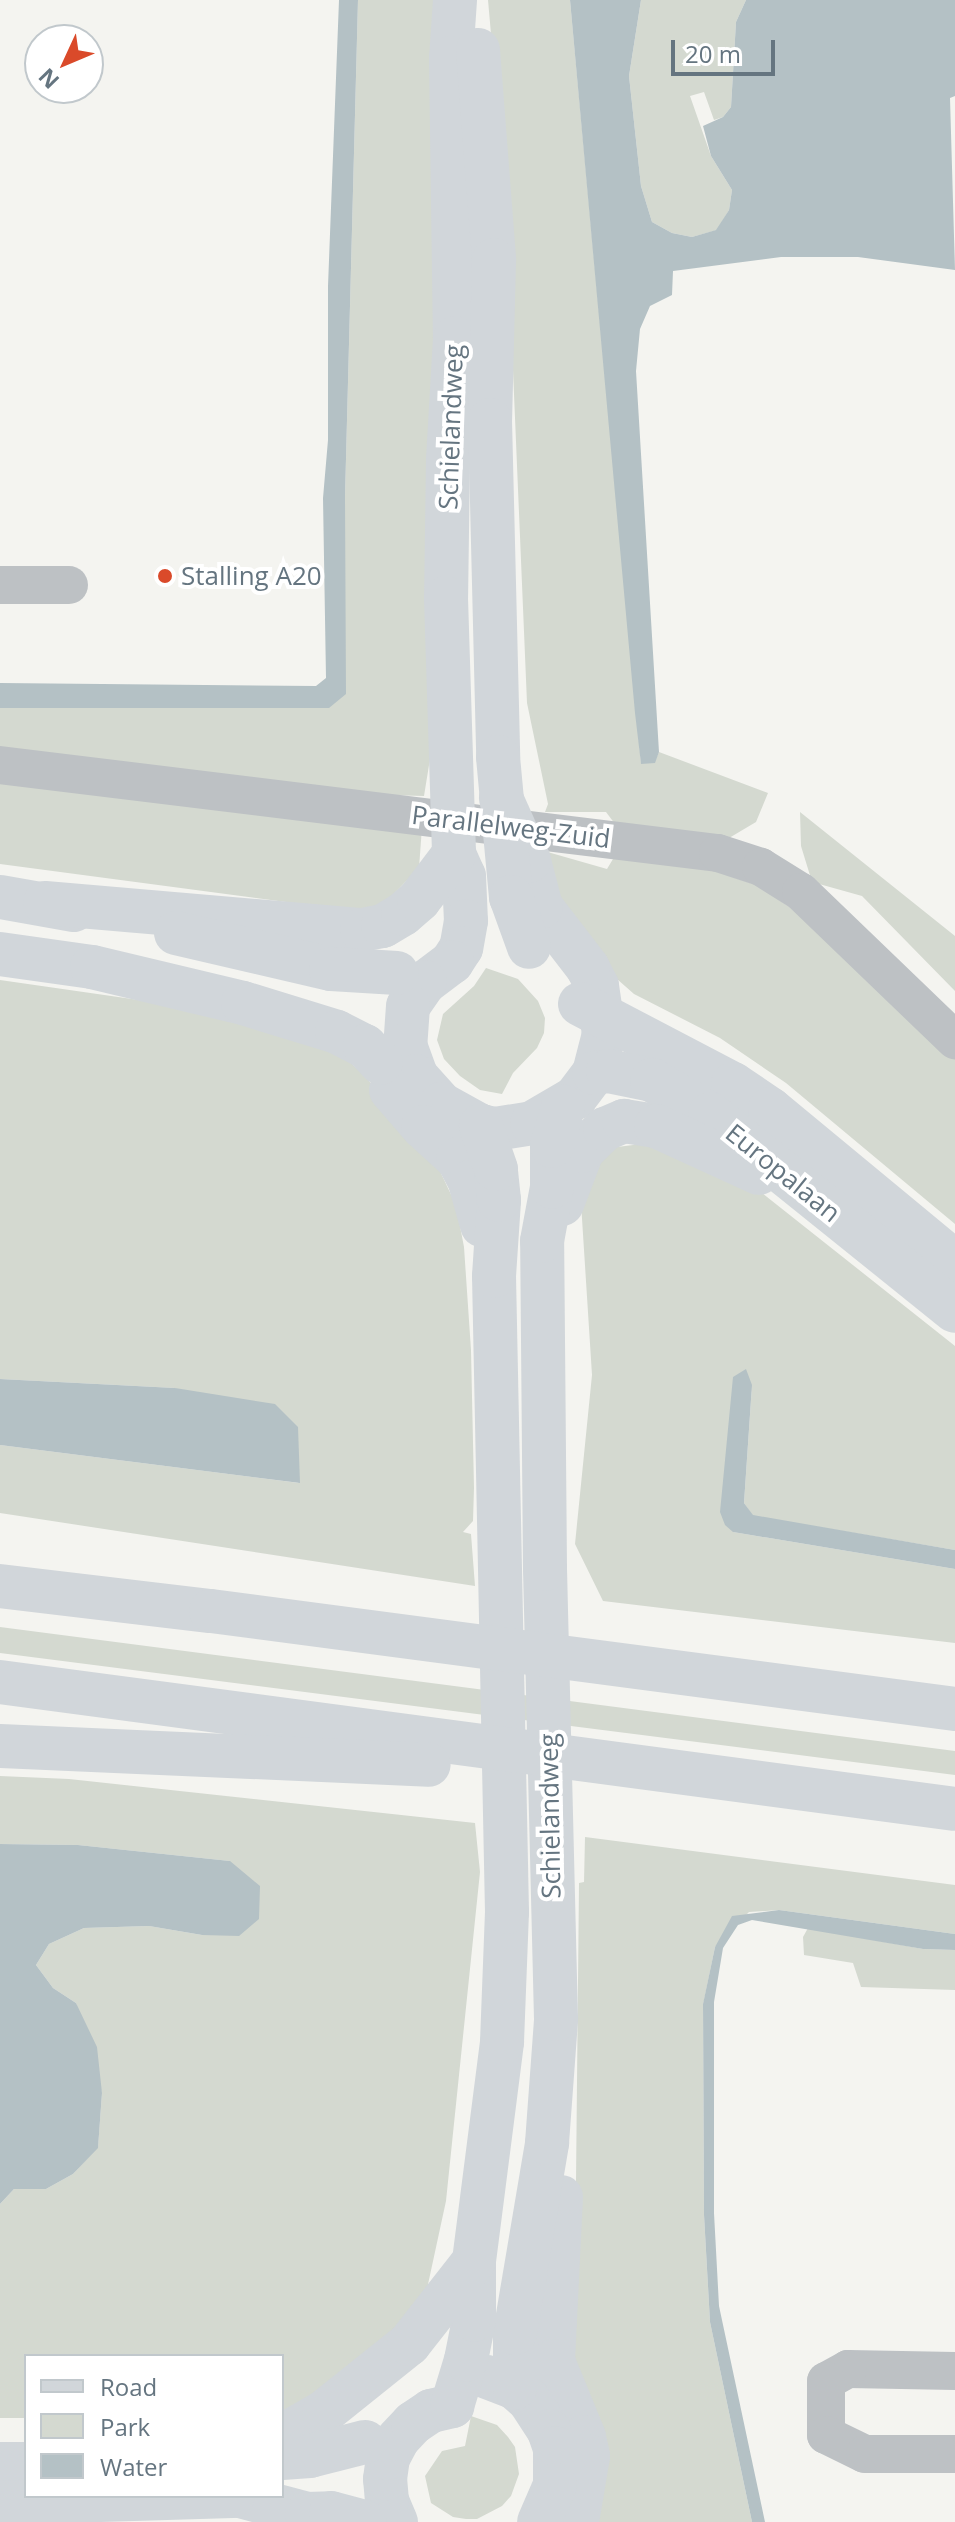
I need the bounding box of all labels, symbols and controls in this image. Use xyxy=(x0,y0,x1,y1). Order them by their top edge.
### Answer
north arrow xyxy=(24,24,104,104)
scale bar xyxy=(675,24,779,74)
text: 20 m xyxy=(685,37,741,70)
text: N xyxy=(31,62,65,96)
street label: Schielandweg xyxy=(433,344,469,510)
place label: Stalling A20 xyxy=(181,560,322,592)
marker: Stalling A20 xyxy=(156,567,174,585)
street label: Parallelweg-Zuid xyxy=(410,799,612,855)
street label: Europalaan xyxy=(719,1117,847,1229)
street label: Schielandweg xyxy=(533,1733,567,1899)
legend xyxy=(24,2354,284,2498)
text: Road xyxy=(100,2370,157,2403)
text: Park xyxy=(100,2410,150,2443)
text: Water xyxy=(100,2450,167,2483)

